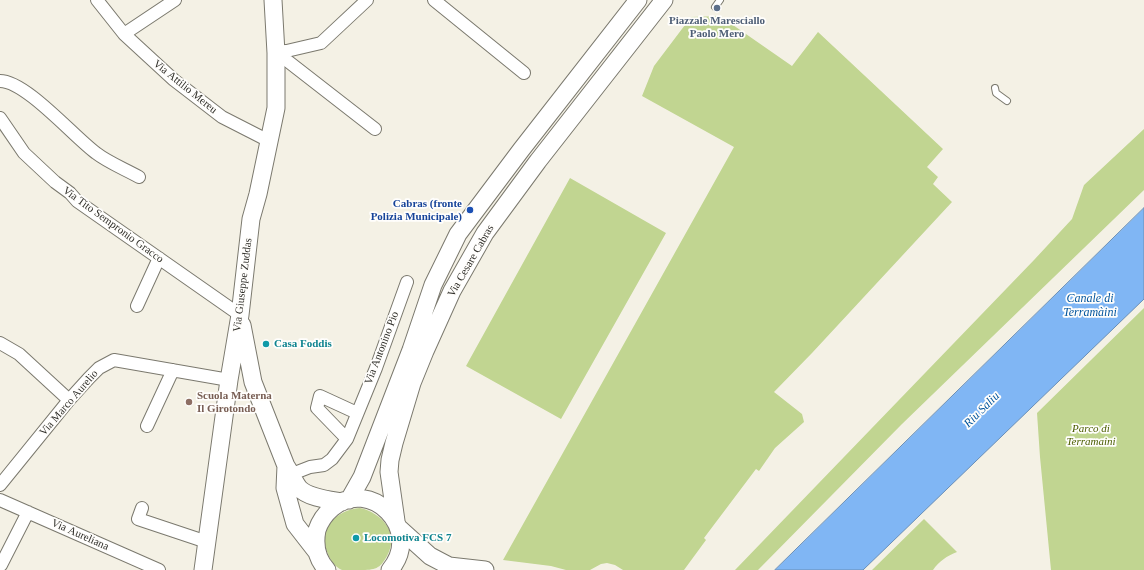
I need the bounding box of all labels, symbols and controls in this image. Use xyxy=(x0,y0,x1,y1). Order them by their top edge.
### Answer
marker: Piazzale Maresciallo Paolo Mero xyxy=(712,3,722,13)
place label: Piazzale Maresciallo Paolo Mero xyxy=(669,14,765,40)
street label: Via Attilio Mereu xyxy=(150,57,220,117)
street label: Via Tito Sempronio Gracco xyxy=(60,184,166,266)
place label: Cabras (fronte Polizia Municipale) xyxy=(371,197,462,223)
marker: Cabras (fronte Polizia Municipale) xyxy=(465,205,475,215)
street label: Via Cesare Cabras xyxy=(445,223,497,299)
street label: Via Giuseppe Zuddas xyxy=(231,237,255,333)
water label: Canale di Terramàini xyxy=(1063,292,1117,320)
street label: Via Antonino Pio xyxy=(362,310,402,386)
place label: Casa Foddis xyxy=(274,337,332,351)
marker: Casa Foddis xyxy=(261,339,271,349)
street label: Via Marco Aurelio xyxy=(37,367,101,439)
place label: Scuola Materna Il Girotondo xyxy=(197,389,272,415)
water label: Riu Saliu xyxy=(961,389,1003,431)
marker: Scuola Materna Il Girotondo xyxy=(184,397,194,407)
park label: Parco di Terramaini xyxy=(1066,422,1116,448)
street label: Via Aureliana xyxy=(49,516,111,554)
place label: Locomotiva FCS 7 xyxy=(364,531,451,545)
marker: Locomotiva FCS 7 xyxy=(351,533,361,543)

